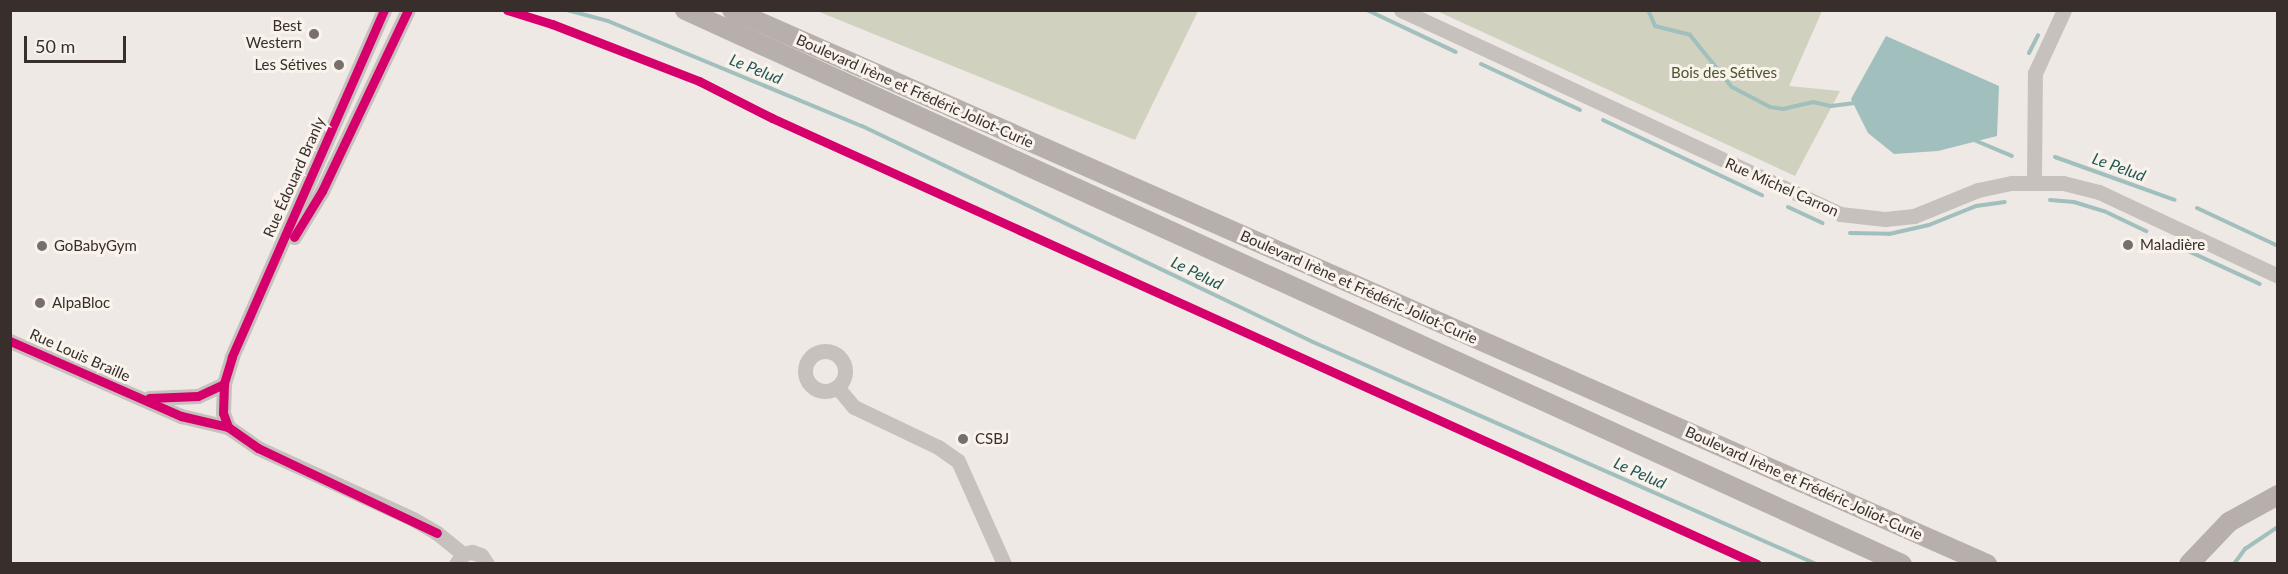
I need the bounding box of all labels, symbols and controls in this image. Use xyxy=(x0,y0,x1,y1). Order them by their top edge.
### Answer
place label: Best Western xyxy=(246,16,302,51)
scale bar xyxy=(27,24,129,62)
marker: Best Western xyxy=(307,27,321,41)
street label: Boulevard Irène et Frédéric Joliot-Curie xyxy=(793,30,1037,152)
text: 50 m xyxy=(35,35,75,57)
water label: Le Pelud xyxy=(727,50,785,88)
place label: Les Sétives xyxy=(254,56,327,74)
marker: Les Sétives xyxy=(332,58,346,72)
park label: Bois des Sétives xyxy=(1671,64,1777,82)
street label: Rue Édouard Branly xyxy=(259,114,329,240)
water label: Le Pelud xyxy=(2090,149,2148,185)
street label: Rue Michel Carron xyxy=(1722,154,1842,220)
street label: Boulevard Irène et Frédéric Joliot-Curie xyxy=(1237,226,1481,348)
place label: Maladière xyxy=(2140,236,2205,254)
place label: GoBabyGym xyxy=(54,237,137,255)
marker: Maladière xyxy=(2121,238,2135,252)
marker: GoBabyGym xyxy=(35,239,49,253)
water label: Le Pelud xyxy=(1168,252,1226,294)
place label: AlpaBloc xyxy=(52,294,110,312)
marker: AlpaBloc xyxy=(33,296,47,310)
street label: Rue Louis Braille xyxy=(27,325,133,385)
street label: Boulevard Irène et Frédéric Joliot-Curie xyxy=(1682,422,1926,544)
place label: CSBJ xyxy=(975,430,1009,448)
marker: CSBJ xyxy=(956,432,970,446)
water label: Le Pelud xyxy=(1611,453,1669,493)

